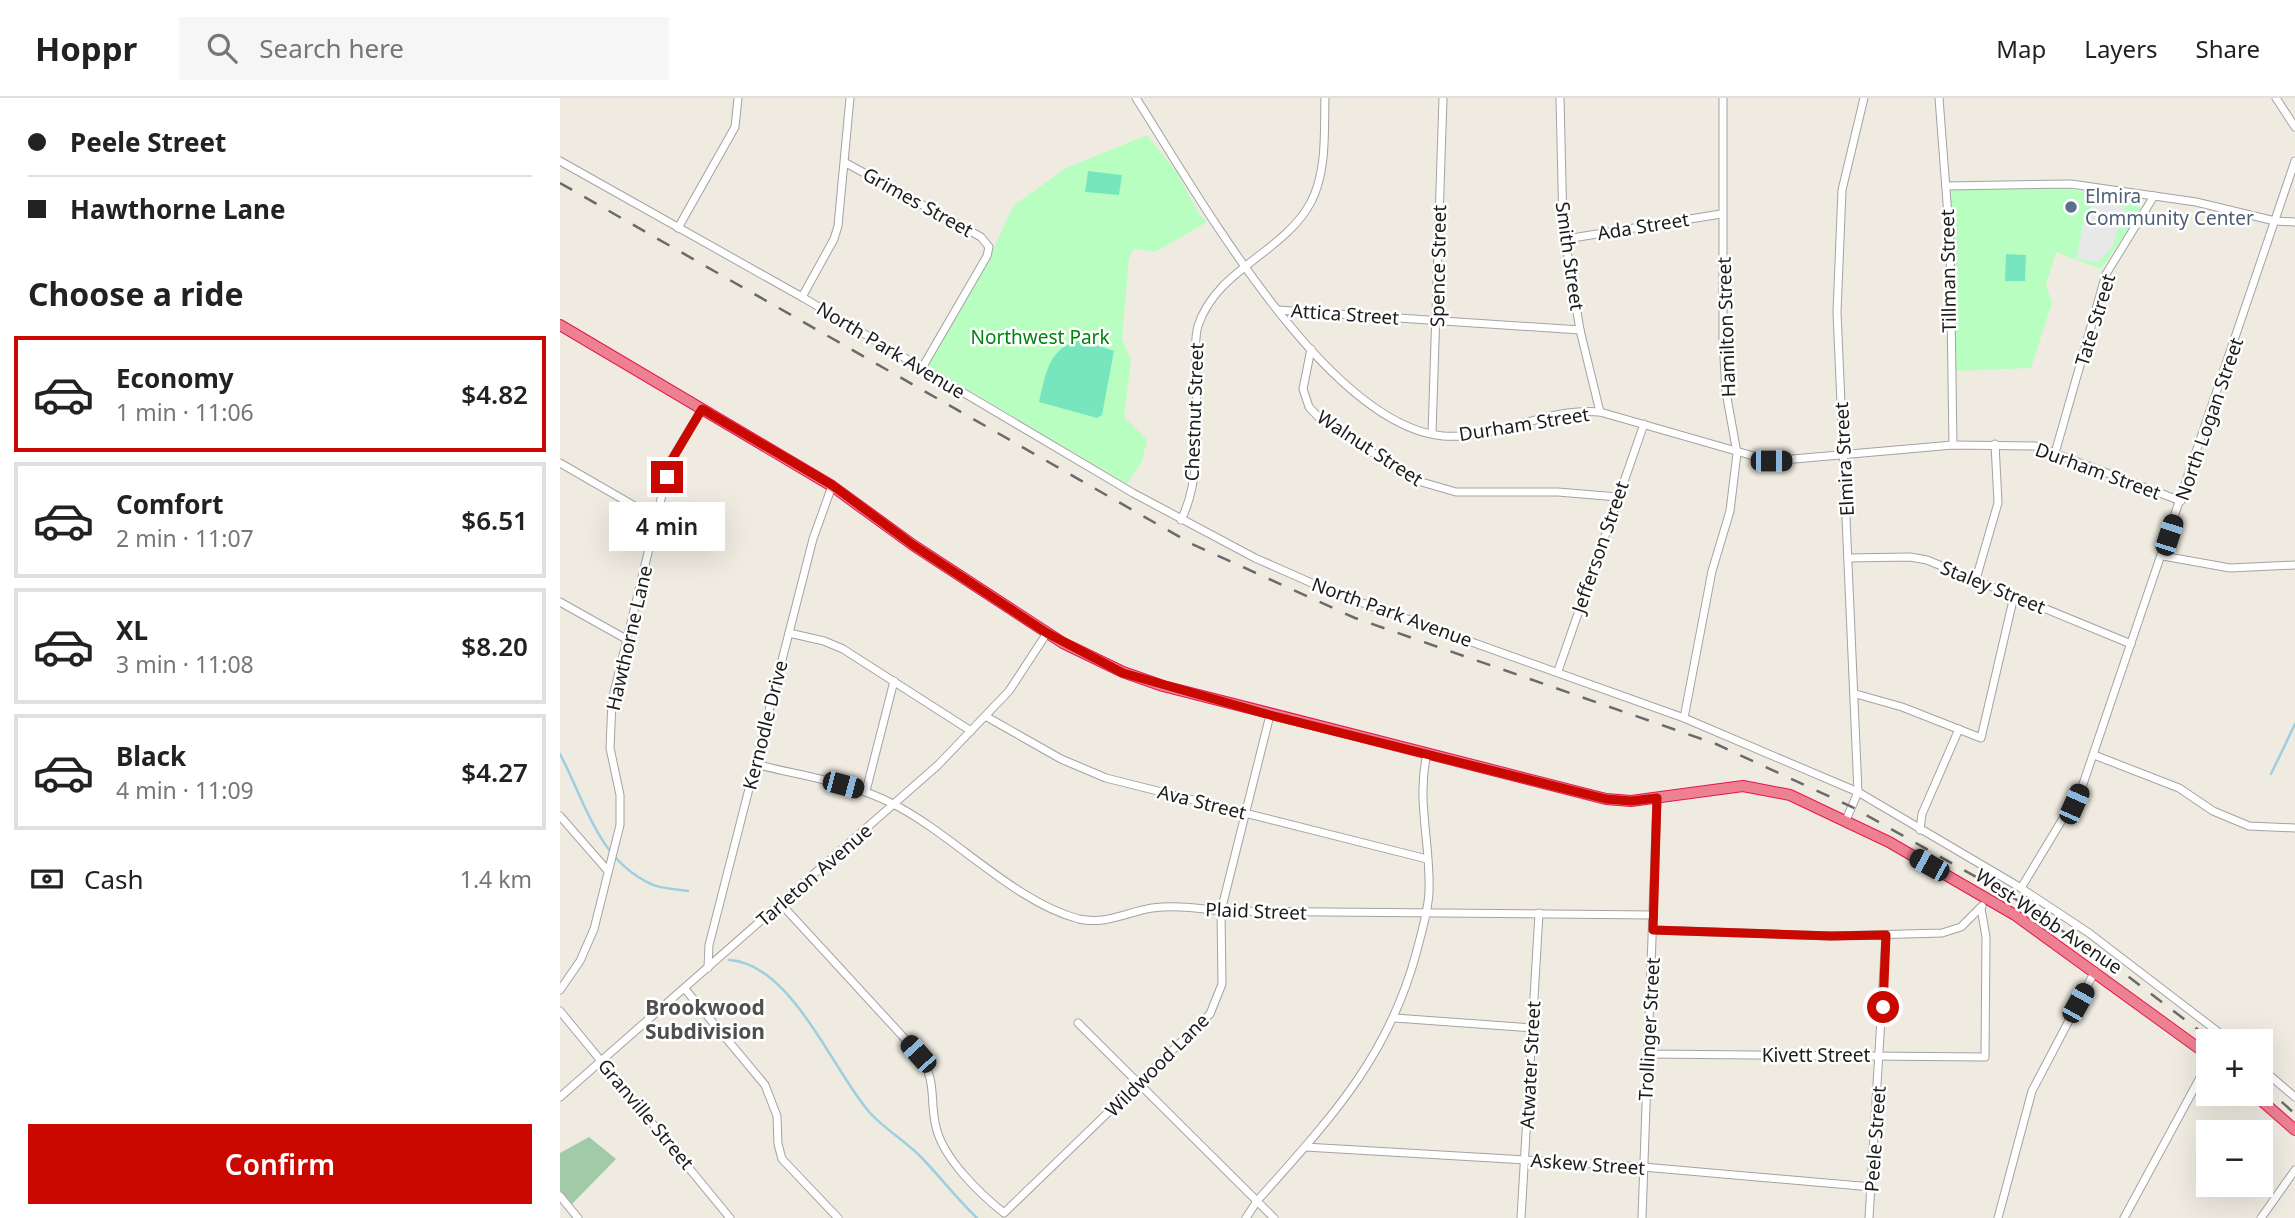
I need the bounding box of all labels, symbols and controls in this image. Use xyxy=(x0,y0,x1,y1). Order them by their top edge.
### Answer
search box xyxy=(179,17,669,80)
text: Hoppr xyxy=(35,26,137,71)
icon: search xyxy=(203,29,241,67)
text: Search here xyxy=(259,30,404,66)
text: Map xyxy=(1996,32,2046,65)
text: Layers xyxy=(2084,32,2158,65)
text: Share xyxy=(2196,32,2260,65)
text: Peele Street xyxy=(70,124,226,160)
street label: Grimes Street xyxy=(858,161,978,243)
place label: Elmira Community Center xyxy=(2085,183,2254,231)
text: Hawthorne Lane xyxy=(70,191,286,227)
marker: Elmira Community Center xyxy=(2063,199,2079,215)
street label: Smith Street xyxy=(1549,200,1591,312)
street label: Spence Street xyxy=(1424,204,1452,327)
street label: Ada Street xyxy=(1595,206,1691,246)
street label: Tillman Street xyxy=(1934,209,1962,333)
street label: Hamilton Street xyxy=(1711,256,1741,398)
street label: Tate Street xyxy=(2069,271,2121,369)
text: Choose a ride xyxy=(28,272,244,315)
street label: North Park Avenue xyxy=(812,295,970,405)
street label: Attica Street xyxy=(1290,297,1400,331)
park label: Northwest Park xyxy=(970,324,1110,350)
street label: North Logan Street xyxy=(2169,334,2249,504)
street label: Chestnut Street xyxy=(1179,342,1209,482)
text: Economy xyxy=(116,360,234,396)
icon: car xyxy=(32,363,95,426)
text: $4.82 xyxy=(461,376,528,412)
text: 1 min · 11:06 xyxy=(116,396,254,428)
street label: Durham Street xyxy=(1457,401,1591,447)
street label: Elmira Street xyxy=(1828,401,1860,517)
street label: Walnut Street xyxy=(1312,404,1428,492)
street label: Durham Street xyxy=(2032,436,2164,506)
car xyxy=(1751,451,1793,472)
route end xyxy=(651,461,683,493)
street label: Jefferson Street xyxy=(1565,477,1635,618)
text: Comfort xyxy=(116,486,224,522)
icon: car xyxy=(32,489,95,552)
text: $6.51 xyxy=(461,502,528,538)
callout: 4 min xyxy=(609,502,725,550)
text: 4 min xyxy=(636,510,698,542)
car xyxy=(2153,512,2186,558)
text: 2 min · 11:07 xyxy=(116,522,254,554)
street label: Staley Street xyxy=(1937,554,2049,620)
street label: Hawthorne Lane xyxy=(600,563,658,713)
street label: North Park Avenue xyxy=(1308,571,1476,653)
text: XL xyxy=(116,612,148,648)
icon: car xyxy=(32,615,95,678)
text: $8.20 xyxy=(461,628,528,664)
text: 3 min · 11:08 xyxy=(116,648,254,680)
street label: Kernodle Drive xyxy=(736,657,794,793)
text: Black xyxy=(116,738,186,774)
icon: car xyxy=(32,741,95,804)
text: $4.27 xyxy=(461,754,528,790)
car xyxy=(820,769,867,801)
text: 4 min · 11:09 xyxy=(116,774,254,806)
street label: Ava Street xyxy=(1155,778,1249,826)
car xyxy=(2056,781,2093,827)
street label: Tarleton Avenue xyxy=(751,818,877,932)
car xyxy=(1906,846,1953,884)
icon: cash xyxy=(28,860,66,898)
text: Cash xyxy=(84,861,144,897)
street label: West Webb Avenue xyxy=(1970,862,2128,980)
text: 1.4 km xyxy=(460,863,532,895)
street label: Plaid Street xyxy=(1205,896,1307,926)
street label: Trollinger Street xyxy=(1632,957,1666,1101)
car xyxy=(2059,980,2098,1026)
route start xyxy=(1867,991,1899,1023)
district label: Brookwood Subdivision xyxy=(645,993,765,1045)
street label: Atwater Street xyxy=(1514,1000,1546,1130)
street label: Wildwood Lane xyxy=(1099,1007,1215,1123)
map controls xyxy=(2196,1029,2273,1197)
button: + xyxy=(2196,1029,2273,1106)
car xyxy=(897,1031,940,1077)
street label: Kivett Street xyxy=(1762,1042,1871,1068)
street label: Granville Street xyxy=(592,1053,700,1175)
street label: Peele Street xyxy=(1858,1085,1892,1193)
button: − xyxy=(2196,1120,2273,1197)
button: Confirm xyxy=(28,1124,532,1204)
street label: Askew Street xyxy=(1530,1147,1646,1181)

